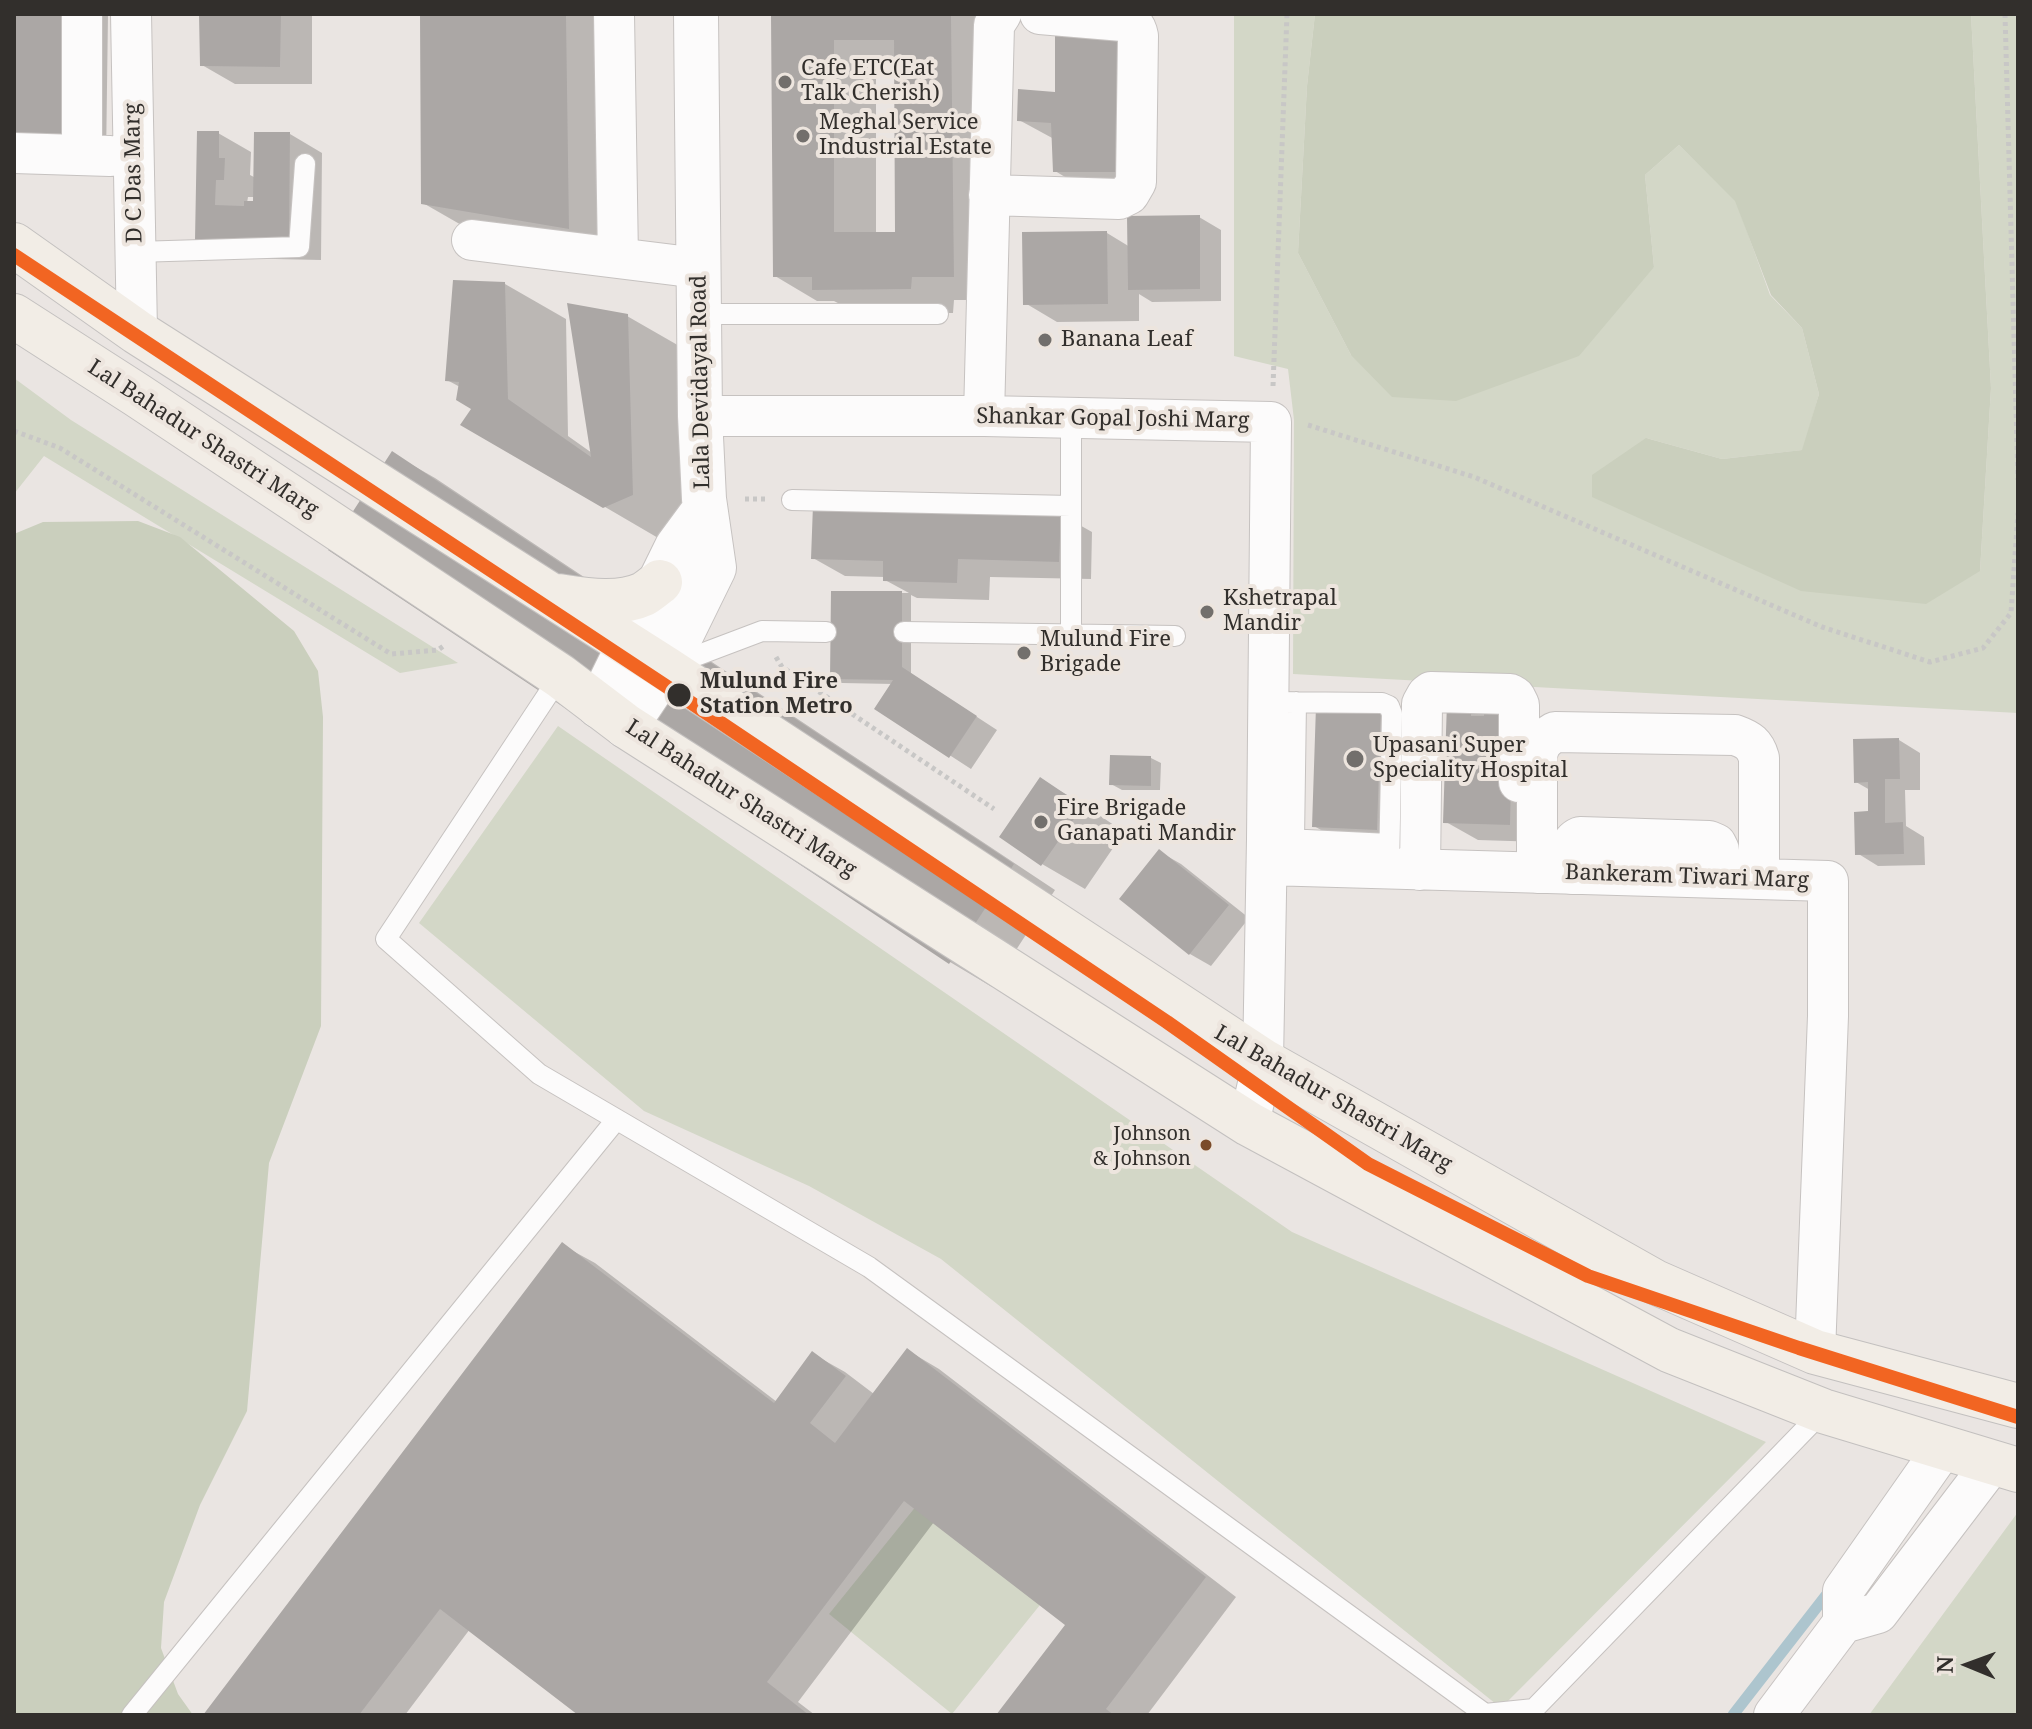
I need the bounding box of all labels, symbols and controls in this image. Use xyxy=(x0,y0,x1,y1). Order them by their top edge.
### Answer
place label: Cafe ETC(Eat Talk Cherish) xyxy=(801,56,940,108)
marker: Cafe ETC(Eat Talk Cherish) xyxy=(776,73,794,91)
street label: D C Das Marg xyxy=(120,103,148,243)
place label: Meghal Service Industrial Estate xyxy=(819,110,992,162)
marker: Meghal Service Industrial Estate xyxy=(794,127,812,145)
street label: Lala Devidayal Road xyxy=(686,275,716,489)
place label: Banana Leaf xyxy=(1061,327,1193,353)
marker: Banana Leaf xyxy=(1036,331,1054,349)
street label: Lal Bahadur Shastri Marg xyxy=(83,354,323,524)
street label: Shankar Gopal Joshi Marg xyxy=(976,403,1250,435)
place label: Kshetrapal Mandir xyxy=(1223,586,1337,638)
marker: Kshetrapal Mandir xyxy=(1198,603,1216,621)
place label: Mulund Fire Brigade xyxy=(1040,627,1171,678)
marker: Mulund Fire Brigade xyxy=(1015,644,1033,662)
place label: Mulund Fire Station Metro xyxy=(700,669,853,720)
marker: Mulund Fire Station Metro xyxy=(665,681,693,709)
street label: Lal Bahadur Shastri Marg xyxy=(621,714,861,884)
place label: Upasani Super Speciality Hospital xyxy=(1373,733,1568,784)
marker: Upasani Super Speciality Hospital xyxy=(1344,748,1366,770)
place label: Fire Brigade Ganapati Mandir xyxy=(1057,796,1236,848)
marker: Fire Brigade Ganapati Mandir xyxy=(1032,813,1050,831)
street label: Bankeram Tiwari Marg xyxy=(1565,860,1809,894)
street label: Lal Bahadur Shastri Marg xyxy=(1210,1020,1456,1178)
place label: Johnson & Johnson xyxy=(1093,1122,1191,1169)
marker: Johnson & Johnson xyxy=(1198,1137,1214,1153)
north arrow xyxy=(1928,1625,2008,1705)
text: N xyxy=(1929,1656,1959,1674)

